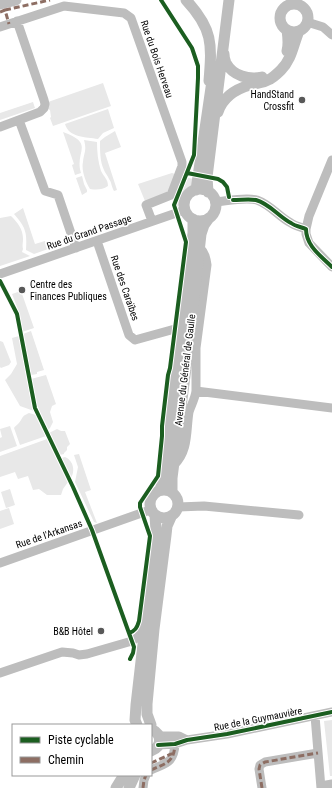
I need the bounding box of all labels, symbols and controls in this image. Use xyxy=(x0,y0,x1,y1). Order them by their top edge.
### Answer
street label: Rue du Bois Herveau xyxy=(139,19,176,99)
place label: HandStand Crossfit xyxy=(250,89,294,112)
marker: HandStand Crossfit xyxy=(297,95,307,105)
street label: Rue du Grand Passage xyxy=(45,212,133,252)
street label: Rue des Caraïbes xyxy=(109,254,141,322)
place label: Centre des Finances Publiques xyxy=(30,279,107,302)
marker: Centre des Finances Publiques xyxy=(17,285,27,295)
street label: Avenue du Général de Gaulle xyxy=(173,313,197,426)
street label: Rue de l'Arkansas xyxy=(14,517,84,550)
place label: B&B Hôtel xyxy=(53,626,93,637)
marker: B&B Hôtel xyxy=(96,626,106,636)
street label: Rue de la Guymauvière xyxy=(213,705,303,733)
legend xyxy=(12,724,152,776)
text: Piste cyclable xyxy=(48,733,114,747)
text: Chemin xyxy=(48,753,84,767)

